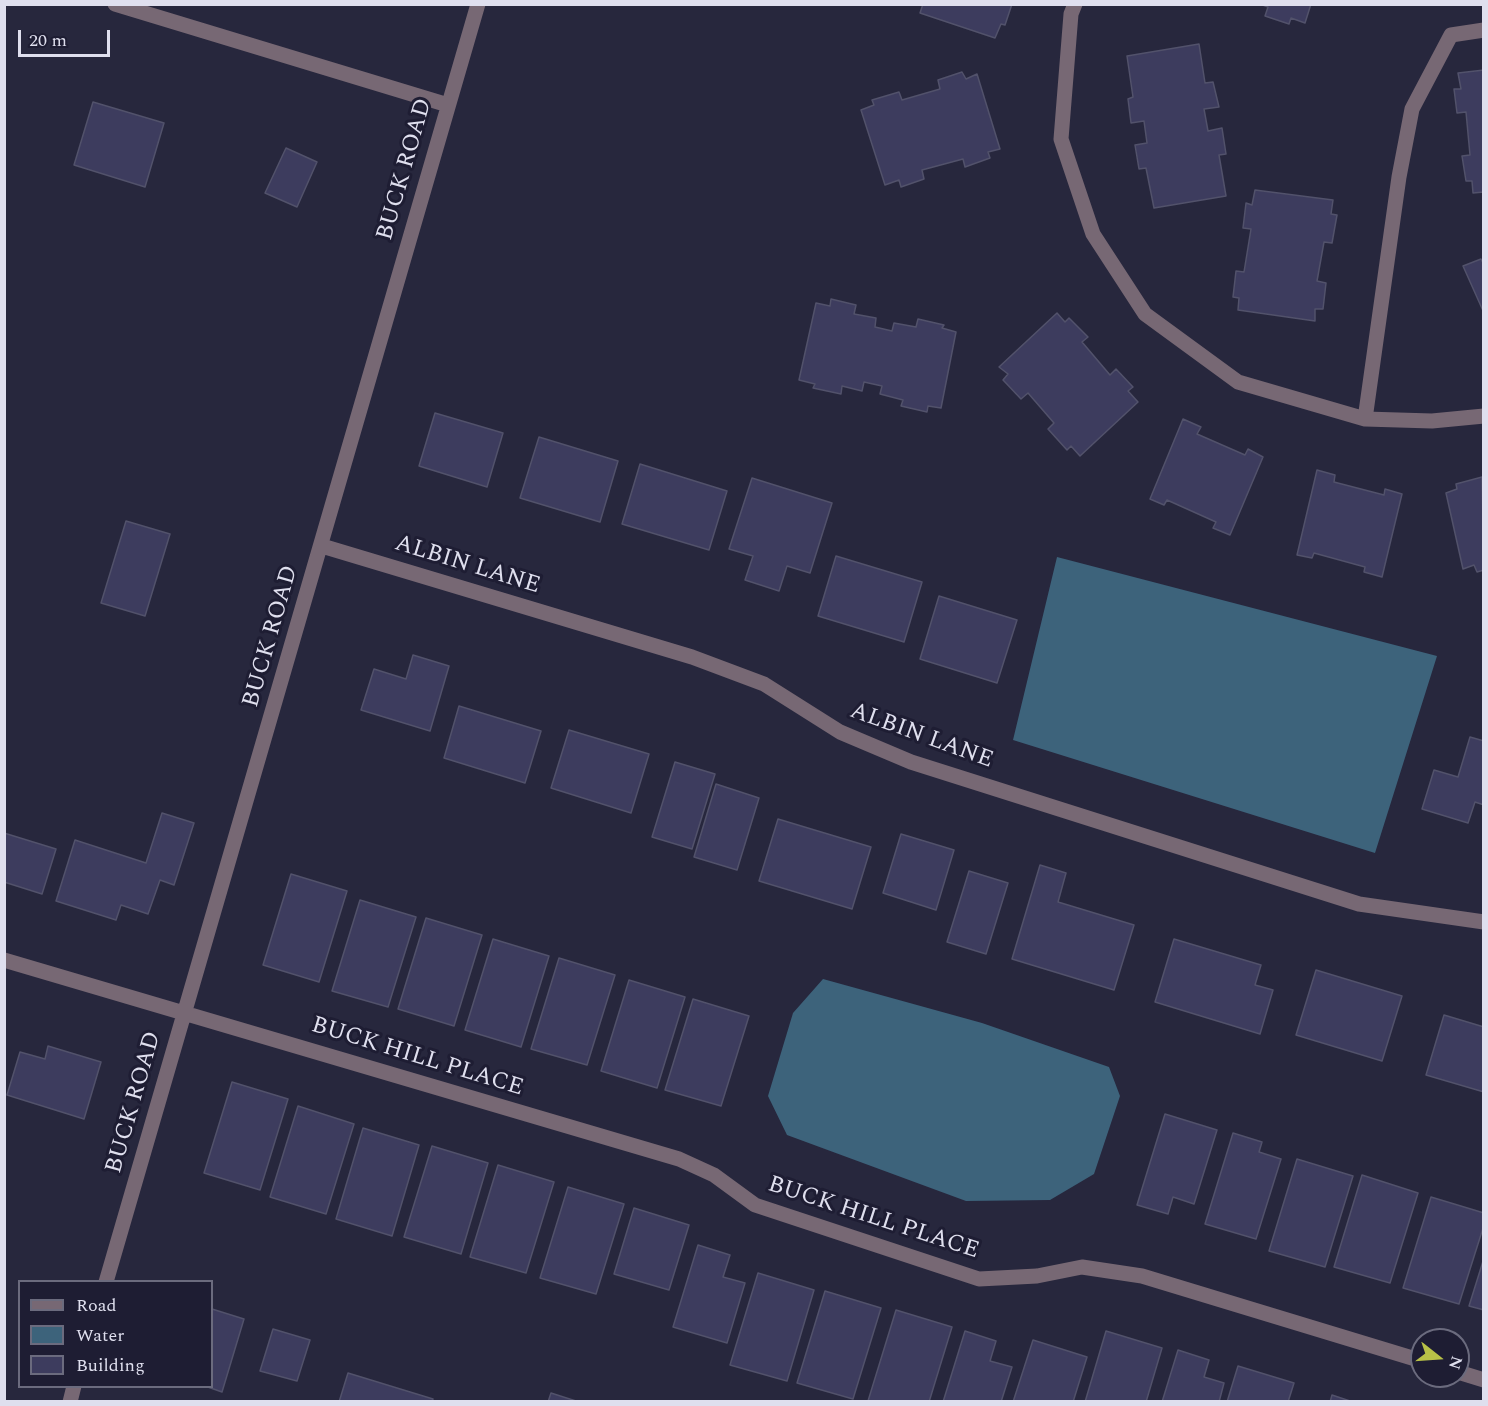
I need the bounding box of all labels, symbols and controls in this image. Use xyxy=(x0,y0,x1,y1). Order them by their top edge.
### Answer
scale bar xyxy=(21,18,112,56)
text: 20 m xyxy=(29,27,67,54)
street label: BUCK ROAD xyxy=(372,96,440,244)
street label: ALBIN LANE xyxy=(391,530,543,602)
street label: BUCK ROAD xyxy=(238,563,306,711)
street label: ALBIN LANE xyxy=(845,698,997,776)
street label: BUCK HILL PLACE xyxy=(307,1012,527,1104)
street label: BUCK ROAD xyxy=(101,1029,169,1177)
street label: BUCK HILL PLACE xyxy=(764,1171,982,1267)
legend xyxy=(18,1280,213,1388)
text: Road xyxy=(76,1292,117,1319)
text: Water xyxy=(76,1322,124,1349)
north arrow xyxy=(1410,1328,1470,1388)
text: Building xyxy=(76,1352,145,1379)
text: N xyxy=(1442,1353,1469,1372)

